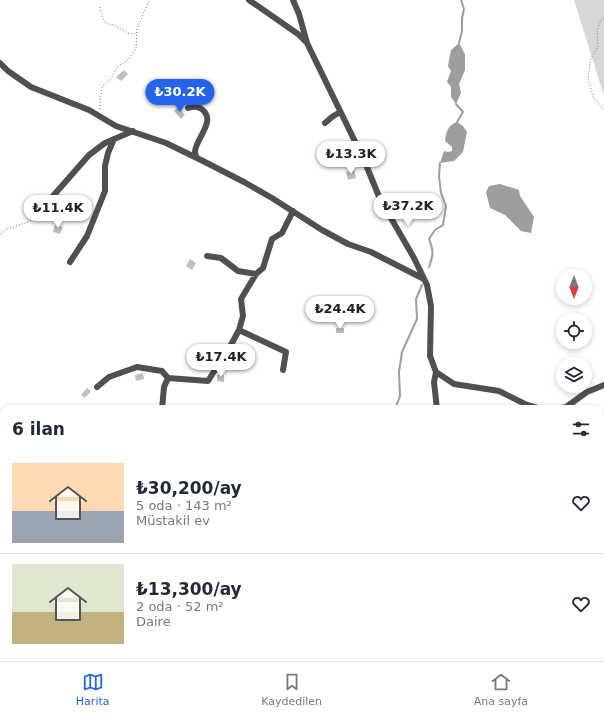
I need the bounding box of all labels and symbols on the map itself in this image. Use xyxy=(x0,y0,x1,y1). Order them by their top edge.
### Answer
pin: ₺30.2K xyxy=(147,79,213,113)
pin: ₺13.3K xyxy=(318,141,384,175)
pin: ₺37.2K xyxy=(375,193,441,227)
pin: ₺11.4K xyxy=(25,195,91,229)
north arrow xyxy=(556,269,592,305)
pin: ₺24.4K xyxy=(307,296,373,330)
pin: ₺17.4K xyxy=(188,344,254,378)

